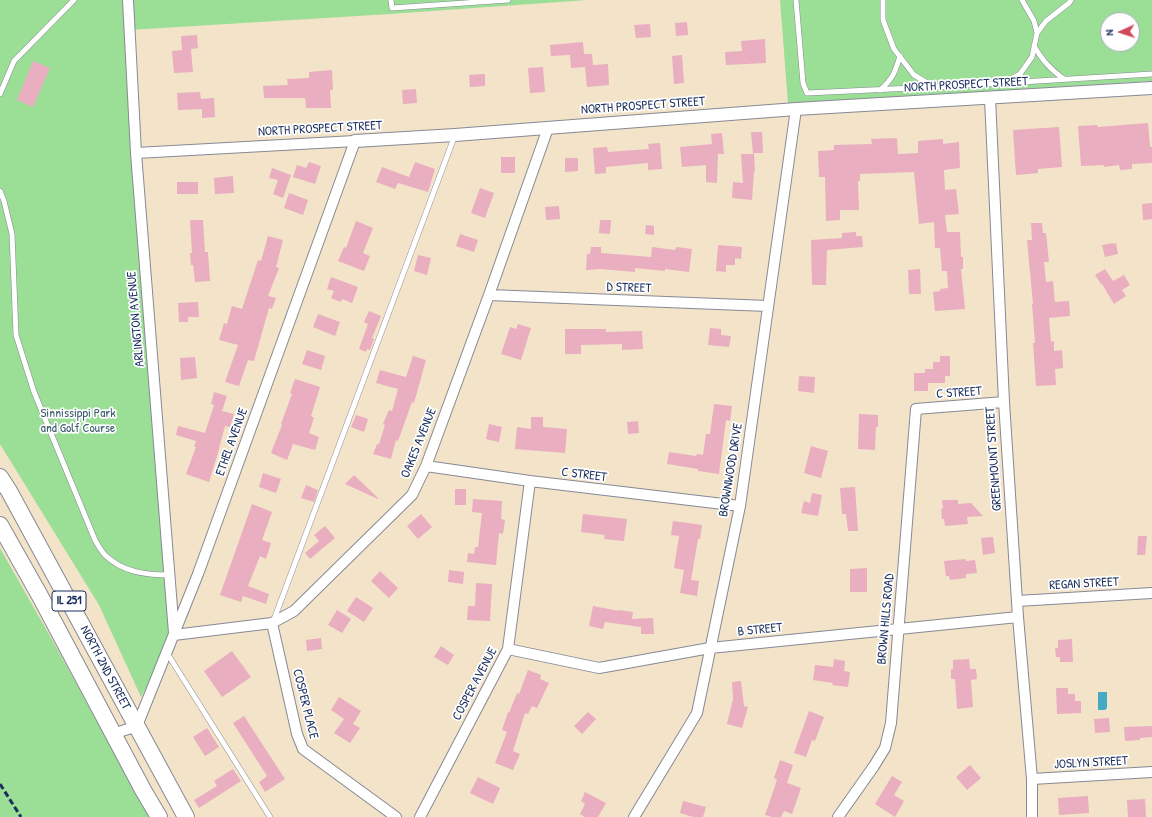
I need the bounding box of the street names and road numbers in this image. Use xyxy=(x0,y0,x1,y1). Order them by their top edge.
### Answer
street label: NORTH PROSPECT STREET xyxy=(904,74,1028,96)
street label: NORTH PROSPECT STREET xyxy=(580,94,706,118)
street label: NORTH PROSPECT STREET xyxy=(258,118,382,140)
street label: ARLINGTON AVENUE xyxy=(124,271,148,367)
street label: D STREET xyxy=(606,279,652,297)
street label: C STREET xyxy=(936,384,982,402)
street label: ETHEL AVENUE xyxy=(213,406,251,478)
street label: OAKES AVENUE xyxy=(398,406,440,480)
street label: GREENMOUNT STREET xyxy=(983,406,1005,512)
street label: BROWNWOOD DRIVE xyxy=(716,422,746,518)
street label: C STREET xyxy=(560,464,608,486)
street label: BROWN HILLS ROAD xyxy=(874,573,898,665)
street label: REGAN STREET xyxy=(1049,574,1119,594)
road number: IL 251 xyxy=(52,591,86,611)
street label: B STREET xyxy=(737,620,783,640)
street label: NORTH 2ND STREET xyxy=(76,623,134,713)
street label: COSPER AVENUE xyxy=(449,645,501,723)
street label: COSPER PLACE xyxy=(289,667,321,741)
street label: JOSLYN STREET xyxy=(1054,753,1128,773)

